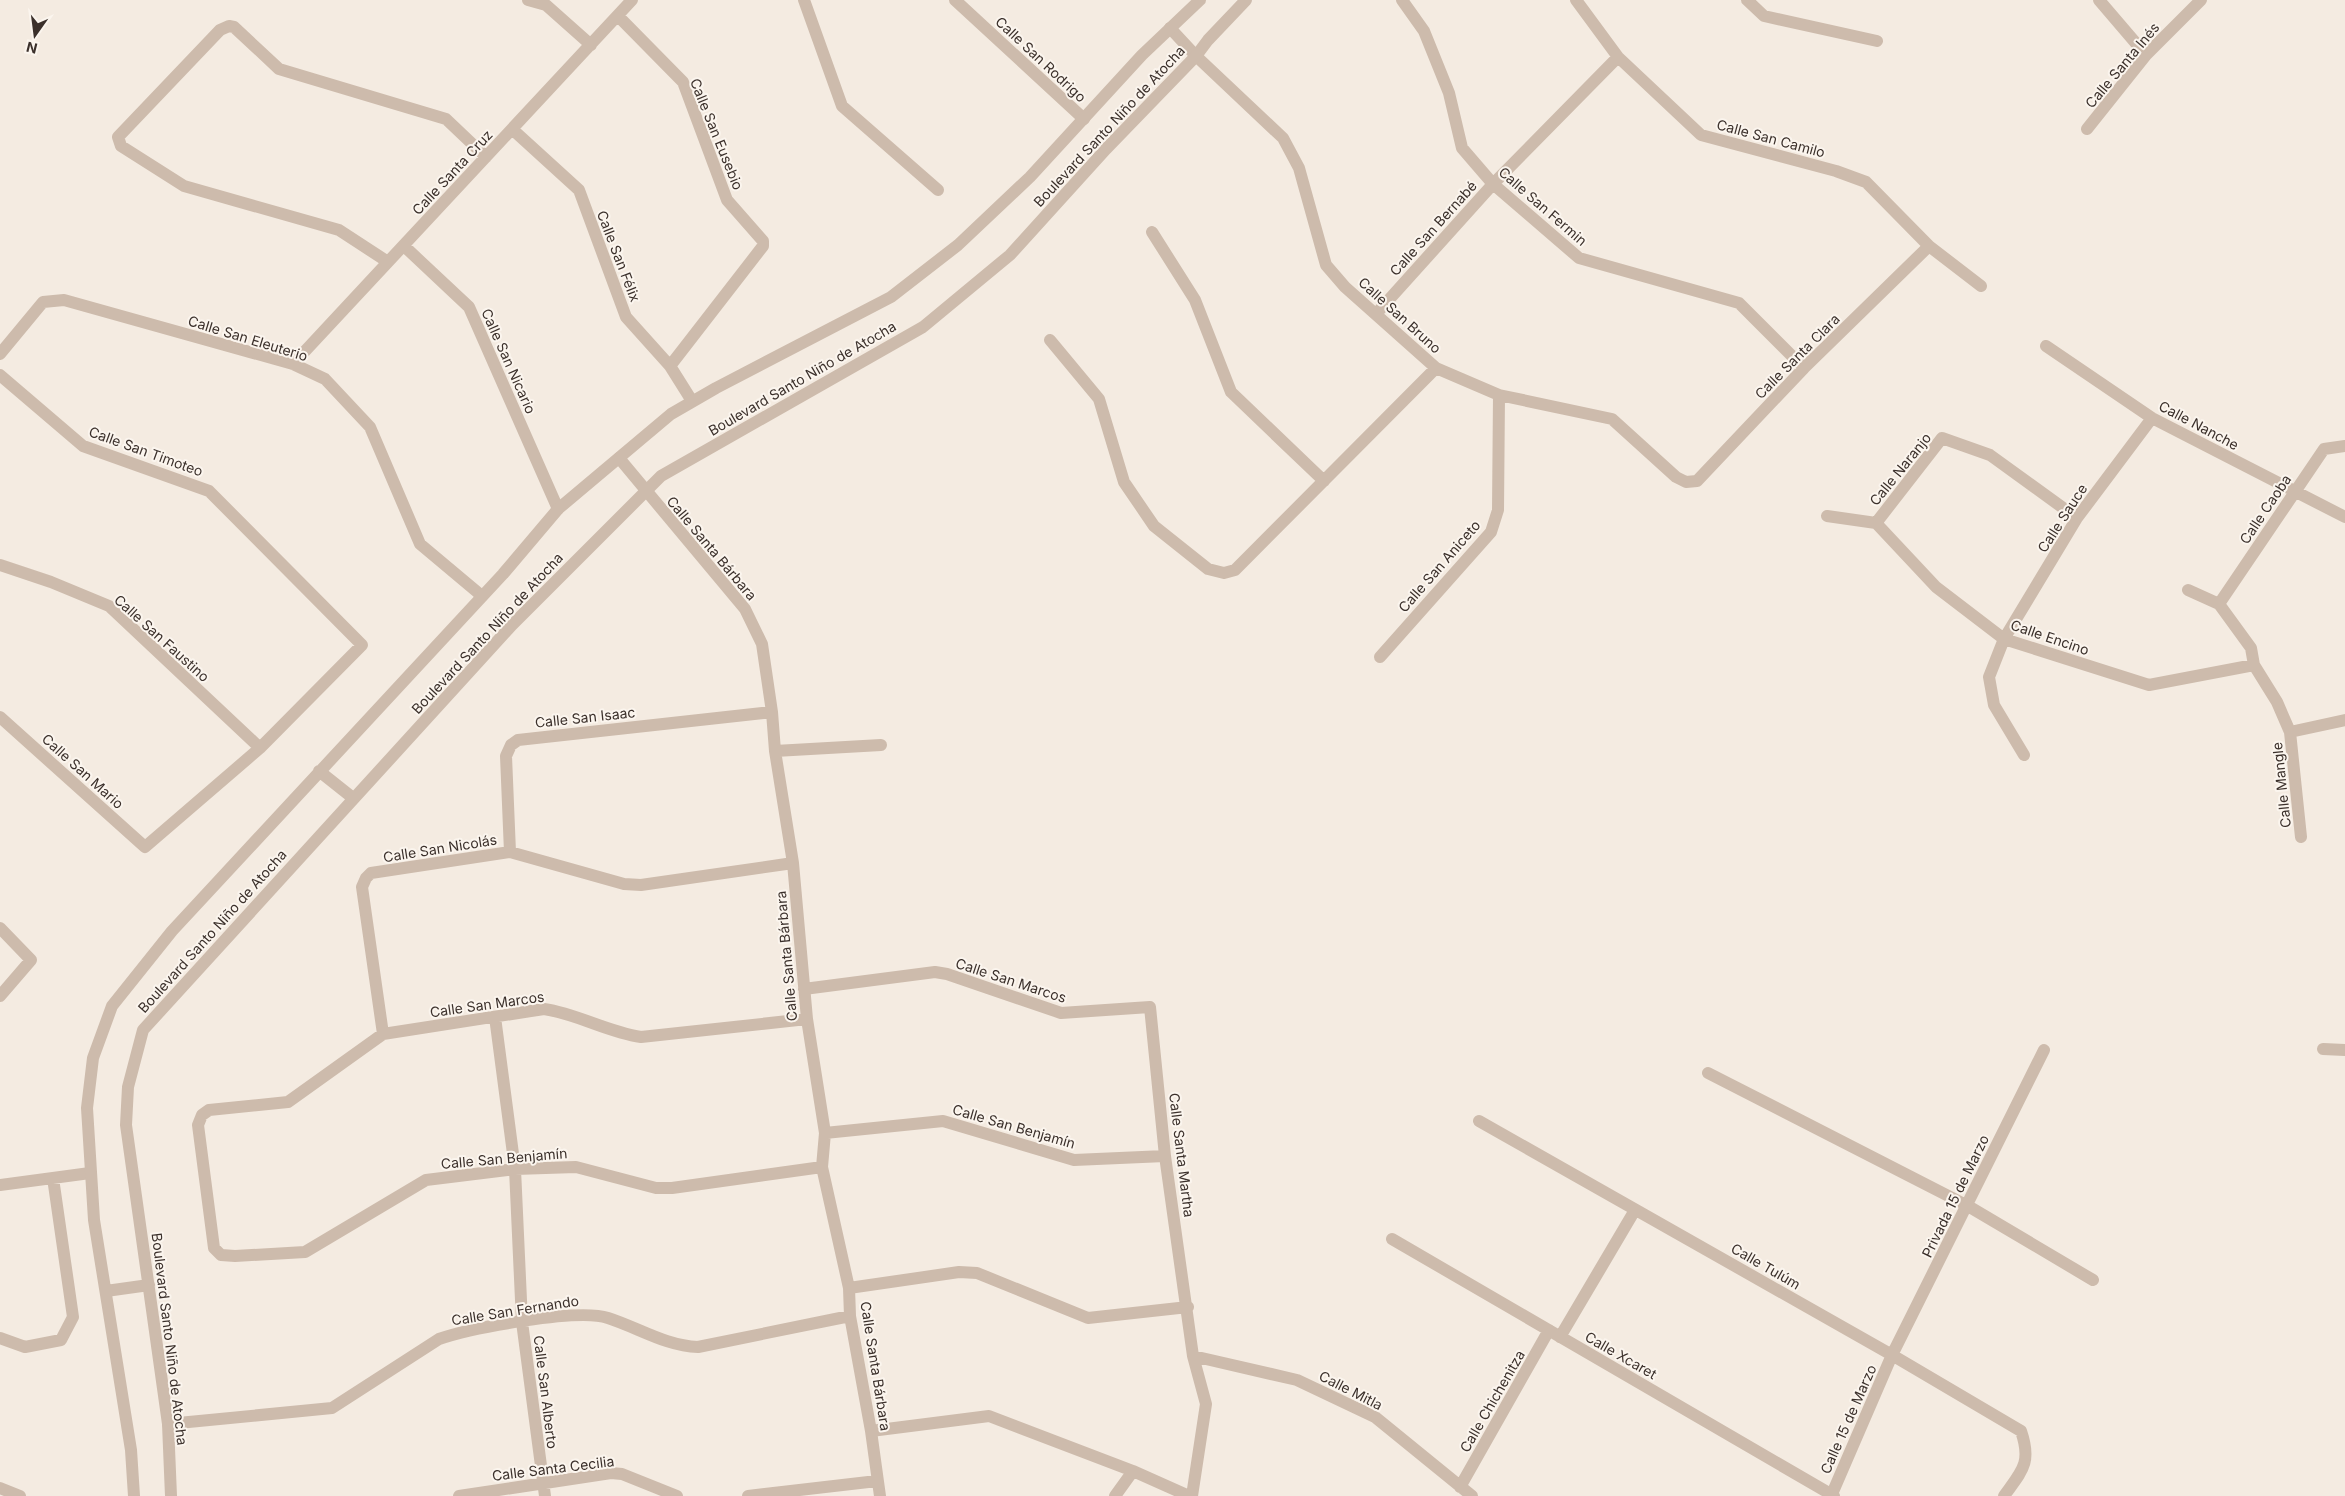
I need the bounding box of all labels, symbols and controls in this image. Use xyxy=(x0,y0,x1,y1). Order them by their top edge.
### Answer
north arrow xyxy=(10,10,60,60)
street label: Calle San Rodrigo xyxy=(992,13,1090,105)
street label: Calle Santa Inés xyxy=(2081,19,2163,111)
text: N xyxy=(25,39,39,58)
street label: Boulevard Santo Niño de Atocha xyxy=(1030,42,1188,210)
street label: Calle San Eusebio xyxy=(687,76,747,192)
street label: Calle San Camilo xyxy=(1715,115,1827,161)
street label: Calle Santa Cruz xyxy=(408,126,496,218)
street label: Calle San Fermin xyxy=(1495,163,1591,249)
street label: Calle San Bernabé xyxy=(1386,177,1480,279)
street label: Calle San Félix xyxy=(594,208,644,304)
street label: Calle San Bruno xyxy=(1355,273,1445,357)
street label: Calle San Nicario xyxy=(478,306,540,416)
street label: Calle Santa Clara xyxy=(1751,310,1843,402)
street label: Calle San Eleuterio xyxy=(186,312,310,364)
street label: Boulevard Santo Niño de Atocha xyxy=(705,317,899,439)
street label: Calle Nanche xyxy=(2156,397,2242,453)
street label: Calle San Timoteo xyxy=(87,422,205,480)
street label: Calle Naranjo xyxy=(1866,429,1934,509)
street label: Calle Caoba xyxy=(2236,471,2294,547)
street label: Calle Sauce xyxy=(2034,481,2090,555)
street label: Calle Santa Bárbara xyxy=(663,492,761,604)
street label: Calle San Aniceto xyxy=(1394,517,1484,615)
street label: Boulevard Santo Niño de Atocha xyxy=(408,549,566,717)
street label: Calle San Faustino xyxy=(111,591,213,685)
street label: Calle Encino xyxy=(2009,616,2091,658)
street label: Calle San Isaac xyxy=(534,703,636,731)
street label: Calle San Mario xyxy=(39,730,127,812)
street label: Calle Mangle xyxy=(2268,741,2294,829)
street label: Calle San Nicolás xyxy=(382,831,498,865)
street label: Boulevard Santo Niño de Atocha xyxy=(134,846,290,1016)
street label: Calle Santa Bárbara xyxy=(772,890,800,1022)
street label: Calle San Marcos xyxy=(954,954,1068,1006)
street label: Calle San Marcos xyxy=(429,988,545,1020)
street label: Calle Santa Martha xyxy=(1166,1092,1198,1218)
street label: Calle San Benjamín xyxy=(951,1100,1077,1152)
street label: Privada 15 de Marzo xyxy=(1918,1132,1992,1260)
street label: Calle San Benjamín xyxy=(440,1144,568,1172)
street label: Boulevard Santo Niño de Atocha xyxy=(149,1232,191,1446)
street label: Calle Tulúm xyxy=(1728,1239,1804,1293)
street label: Calle San Fernando xyxy=(450,1292,580,1328)
street label: Calle Santa Bárbara xyxy=(857,1300,895,1432)
street label: Calle Xcaret xyxy=(1582,1328,1660,1383)
street label: Calle San Alberto xyxy=(531,1334,561,1450)
street label: Calle Chichenitza xyxy=(1456,1347,1528,1455)
street label: Calle 15 de Marzo xyxy=(1816,1362,1880,1476)
street label: Calle Mitla xyxy=(1316,1367,1386,1413)
street label: Calle Santa Cecilia xyxy=(491,1452,615,1484)

